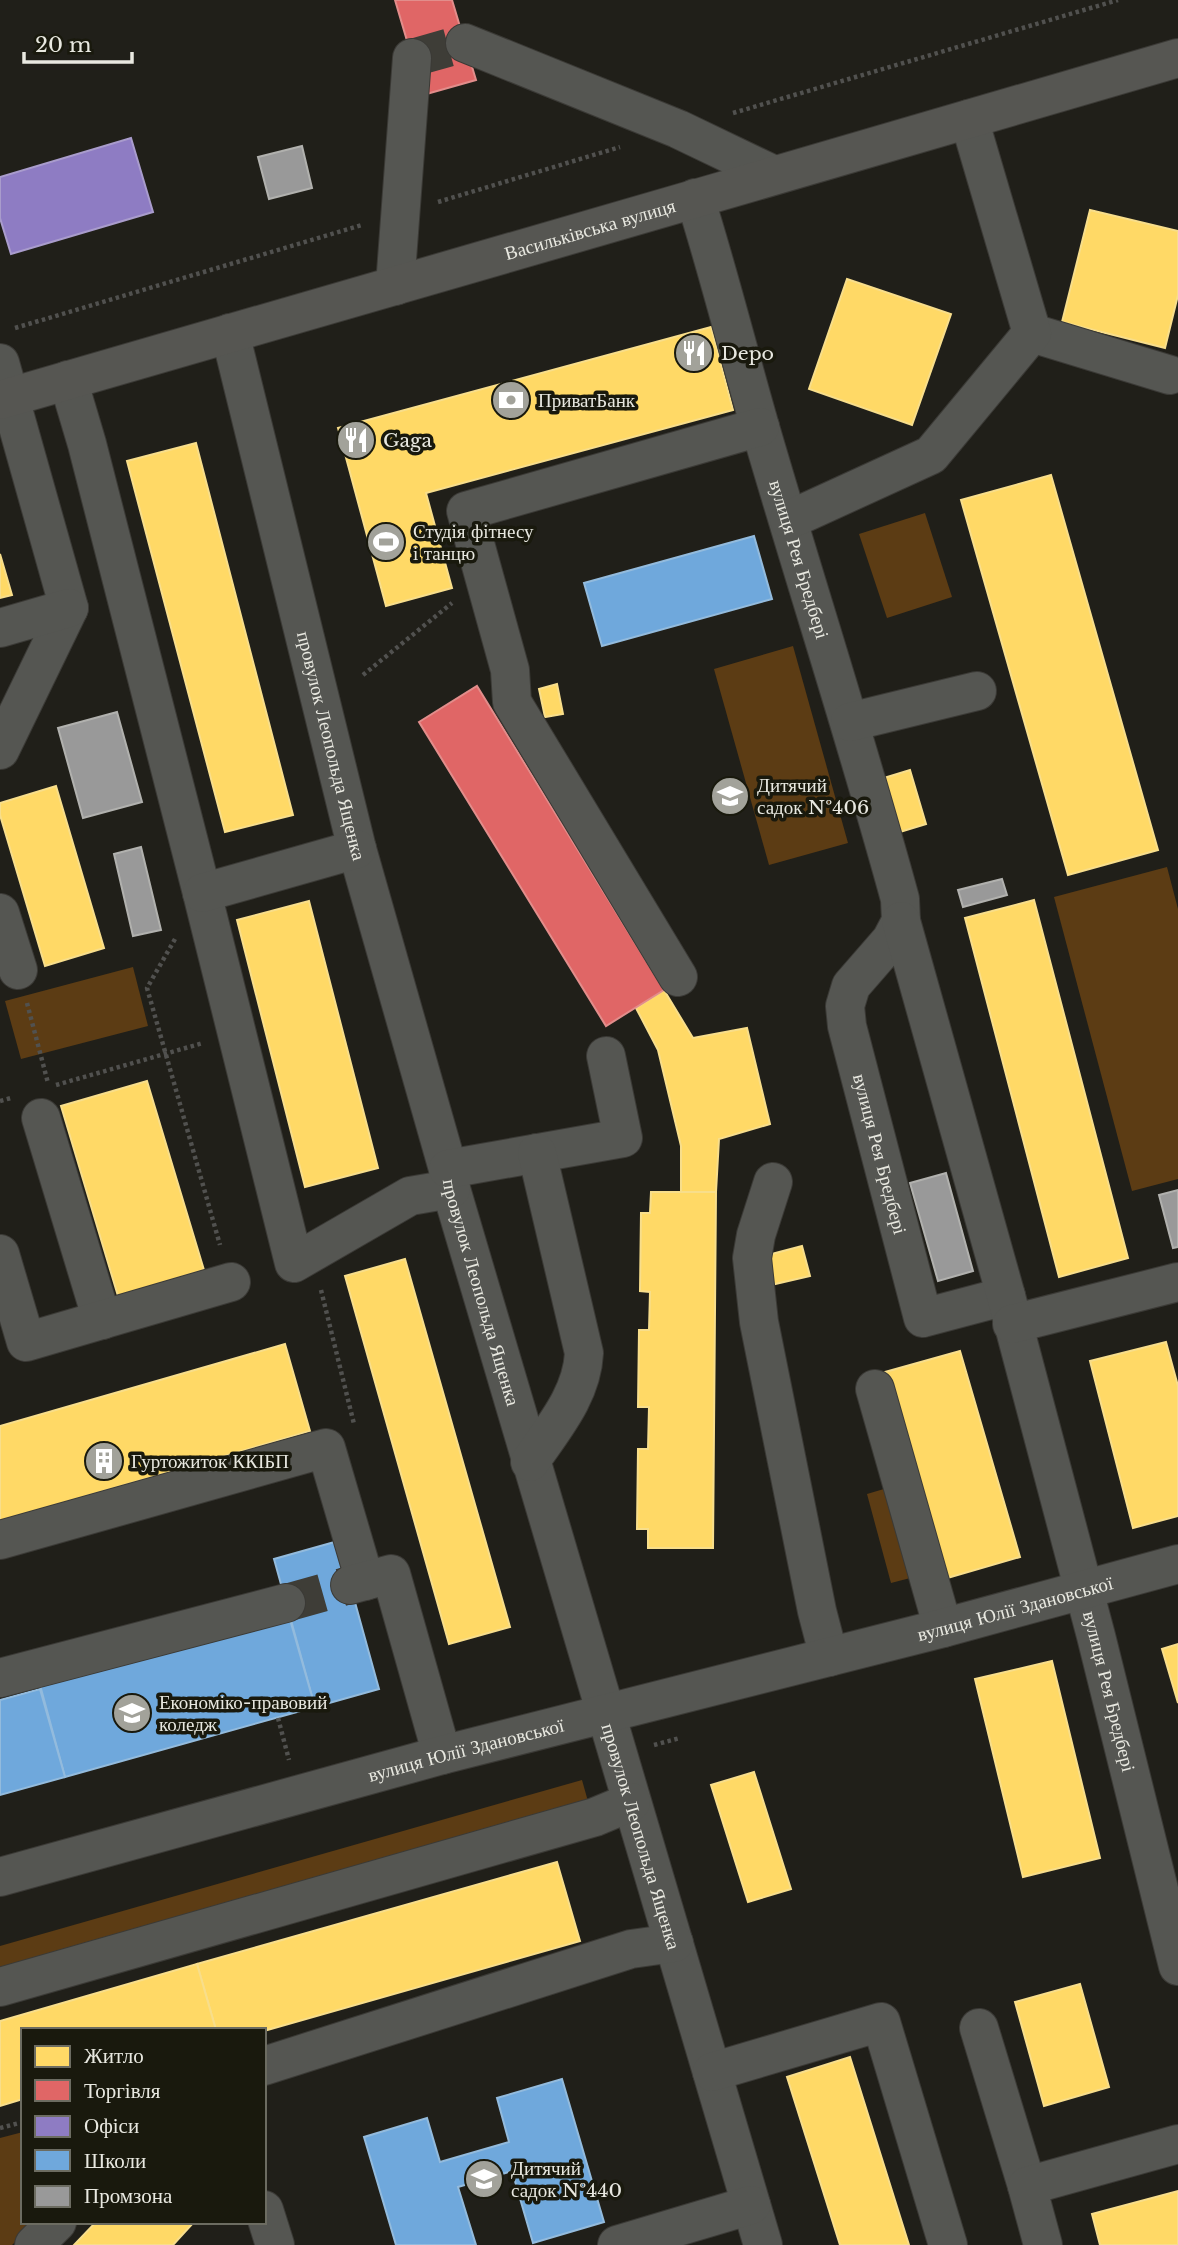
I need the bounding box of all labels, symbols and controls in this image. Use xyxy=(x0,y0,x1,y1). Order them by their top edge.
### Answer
scale bar xyxy=(24,21,133,65)
text: 20 m xyxy=(35,32,92,58)
street label: Васильківська вулиця xyxy=(502,194,678,265)
restaurant icon: Depo xyxy=(673,332,715,374)
place label: Depo xyxy=(721,342,774,365)
bank icon: ПриватБанк xyxy=(490,379,532,421)
place label: ПриватБанк xyxy=(538,389,636,412)
restaurant icon: Gaga xyxy=(335,419,377,461)
place label: Gaga xyxy=(383,429,432,452)
street label: вулиця Рея Бредбері xyxy=(765,477,835,641)
place label: Студія фітнесу і танцю xyxy=(413,520,534,565)
sports icon: Студія фітнесу і танцю xyxy=(365,521,407,563)
street label: провулок Леопольда Ященка xyxy=(292,629,371,863)
place label: Дитячий садок №406 xyxy=(757,774,869,819)
school or university icon: Дитячий садок №406 xyxy=(709,775,751,817)
street label: вулиця Рея Бредбері xyxy=(848,1071,912,1237)
street label: провулок Леопольда Ященка xyxy=(438,1178,525,1409)
building icon: Гуртожиток ККІБП xyxy=(83,1440,125,1482)
place label: Гуртожиток ККІБП xyxy=(131,1450,289,1473)
street label: вулиця Юлії Здановської xyxy=(915,1571,1116,1646)
street label: вулиця Рея Бредбері xyxy=(1078,1608,1141,1774)
place label: Економіко-правовий коледж xyxy=(159,1691,327,1736)
school or university icon: Економіко-правовий коледж xyxy=(111,1692,153,1734)
street label: вулиця Юлії Здановської xyxy=(365,1713,567,1786)
street label: провулок Леопольда Ященка xyxy=(597,1720,686,1953)
legend xyxy=(21,2028,266,2224)
text: Житло xyxy=(84,2043,144,2069)
text: Торгівля xyxy=(84,2078,161,2104)
text: Офіси xyxy=(84,2113,139,2139)
text: Школи xyxy=(84,2148,146,2174)
place label: Дитячий садок №440 xyxy=(511,2157,622,2202)
school or university icon: Дитячий садок №440 xyxy=(463,2158,505,2200)
text: Промзона xyxy=(84,2183,173,2209)

